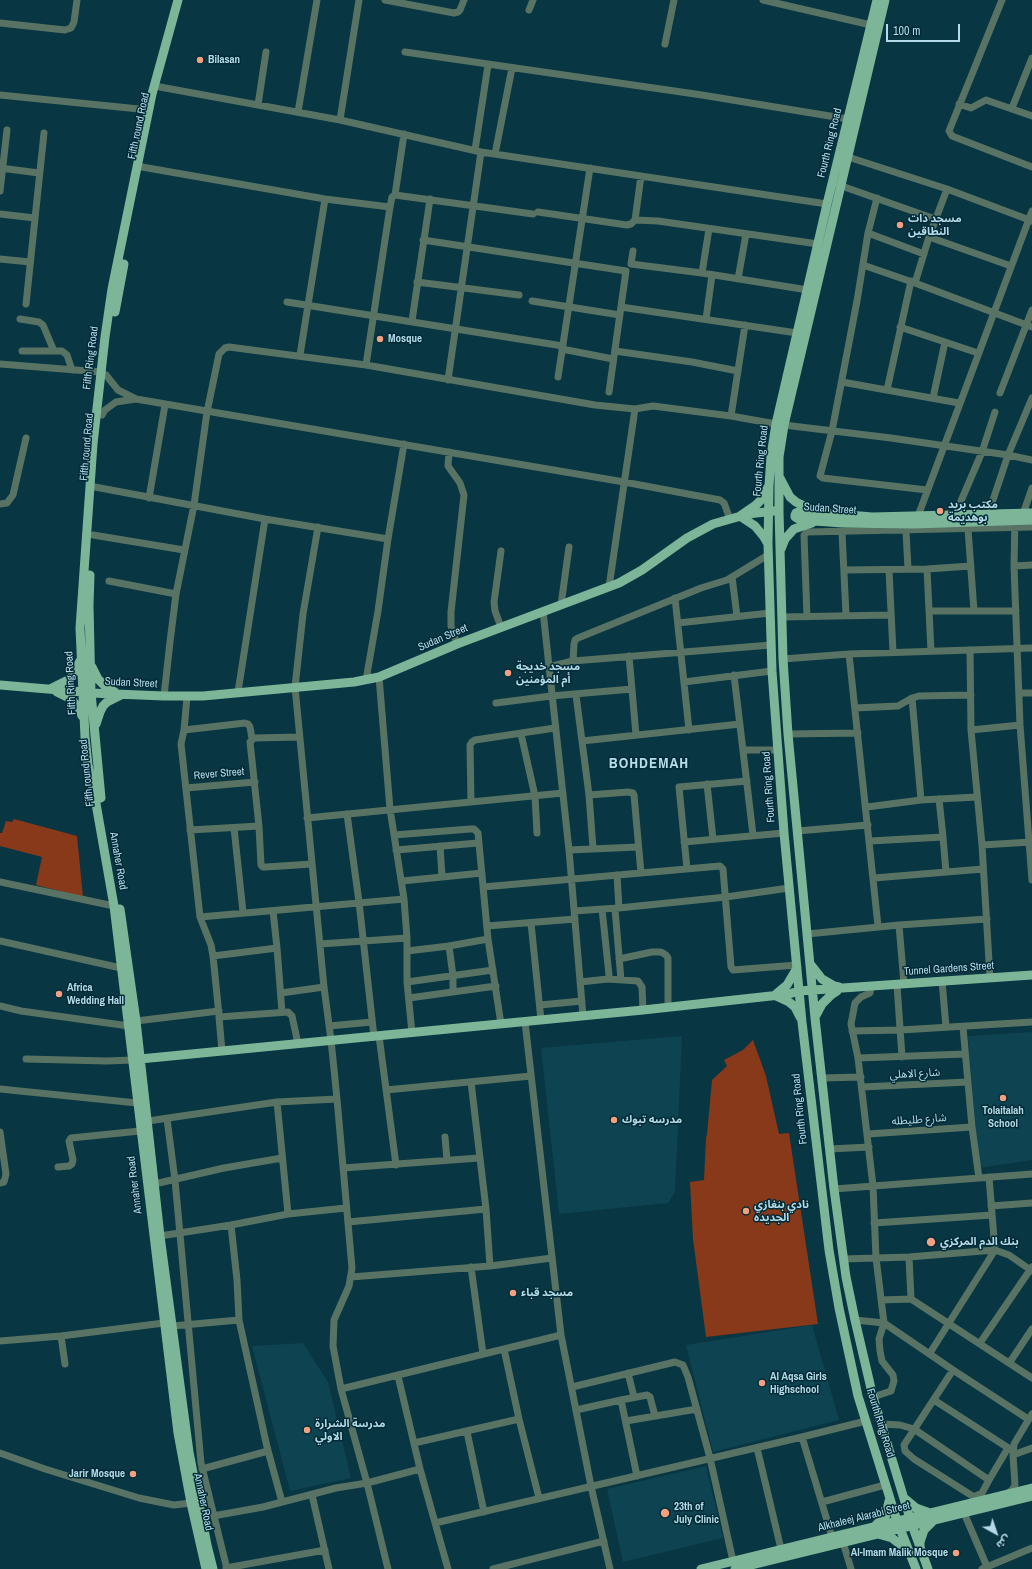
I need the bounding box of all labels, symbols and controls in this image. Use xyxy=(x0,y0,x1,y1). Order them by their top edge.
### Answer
scale bar xyxy=(888,16,962,42)
text: 100 m xyxy=(893,23,920,39)
place label: Bilasan xyxy=(208,53,240,67)
marker: Bilasan xyxy=(195,55,205,65)
street label: Fifth round Road xyxy=(126,92,152,160)
street label: Fourth Ring Road xyxy=(815,107,845,179)
place label: مسجد دات النطاقين xyxy=(908,212,962,238)
marker: مسجد دات النطاقين xyxy=(895,220,905,230)
street label: Fifth Ring Road xyxy=(81,326,101,390)
place label: Mosque xyxy=(388,332,422,346)
marker: Mosque xyxy=(375,334,385,344)
street label: Fifth round Road xyxy=(77,413,97,481)
street label: Fourth Ring Road xyxy=(751,425,771,497)
place label: مكتب بريد بوهديمة xyxy=(948,498,998,524)
street label: Sudan Street xyxy=(803,501,857,517)
marker: مكتب بريد بوهديمة xyxy=(935,506,945,516)
street label: Sudan Street xyxy=(416,622,470,654)
street label: Fifth Ring Road xyxy=(63,651,79,715)
place label: مسجد خديجة أم المؤمنين xyxy=(516,660,580,686)
marker: مسجد خديجة أم المؤمنين xyxy=(503,668,513,678)
street label: Sudan Street xyxy=(104,675,158,691)
street label: Fifth round Road xyxy=(77,739,97,807)
street label: Fourth Ring Road xyxy=(760,751,778,823)
district label: BOHDEMAH xyxy=(609,755,689,773)
street label: Rever Street xyxy=(193,765,245,783)
street label: Annaher Road xyxy=(106,831,130,891)
street label: Tunnel Gardens Street xyxy=(903,959,995,979)
place label: Africa Wedding Hall xyxy=(67,981,124,1007)
marker: Africa Wedding Hall xyxy=(54,989,64,999)
street label: شارع الاهلي xyxy=(889,1066,941,1082)
street label: Fourth Ring Road xyxy=(790,1073,810,1145)
marker: Tolaitalah School xyxy=(998,1093,1008,1103)
place label: Tolaitalah School xyxy=(982,1104,1024,1130)
street label: شارع طليطله xyxy=(891,1111,947,1129)
place label: مدرسه تبوك xyxy=(622,1113,682,1127)
marker: مدرسه تبوك xyxy=(609,1115,619,1125)
street label: Annaher Road xyxy=(125,1155,145,1215)
place label: نادي بنغازي الجديده xyxy=(754,1198,809,1224)
marker: نادي بنغازي الجديده xyxy=(741,1206,751,1216)
place label: بنك الدم المركزي xyxy=(940,1235,1019,1249)
marker: بنك الدم المركزي xyxy=(925,1236,937,1248)
place label: مسجد قباء xyxy=(521,1286,573,1300)
marker: مسجد قباء xyxy=(508,1288,518,1298)
place label: Al Aqsa Girls Highschool xyxy=(770,1370,827,1396)
marker: Al Aqsa Girls Highschool xyxy=(757,1378,767,1388)
street label: Fourth Ring Road xyxy=(863,1387,897,1459)
place label: مدرسة الشرارة الاولي xyxy=(315,1417,385,1443)
marker: مدرسة الشرارة الاولي xyxy=(302,1425,312,1435)
place label: Jarir Mosque xyxy=(69,1467,125,1481)
marker: Jarir Mosque xyxy=(128,1469,138,1479)
street label: Annaher Road xyxy=(190,1472,216,1532)
street label: Alkhaleej Alarabi Street xyxy=(817,1499,911,1535)
place label: 23th of July Clinic xyxy=(674,1500,719,1526)
marker: 23th of July Clinic xyxy=(659,1507,671,1519)
north arrow xyxy=(976,1513,1016,1553)
text: ش xyxy=(993,1532,1014,1552)
place label: Al-Imam Malik Mosque xyxy=(851,1546,948,1560)
marker: Al-Imam Malik Mosque xyxy=(951,1548,961,1558)

